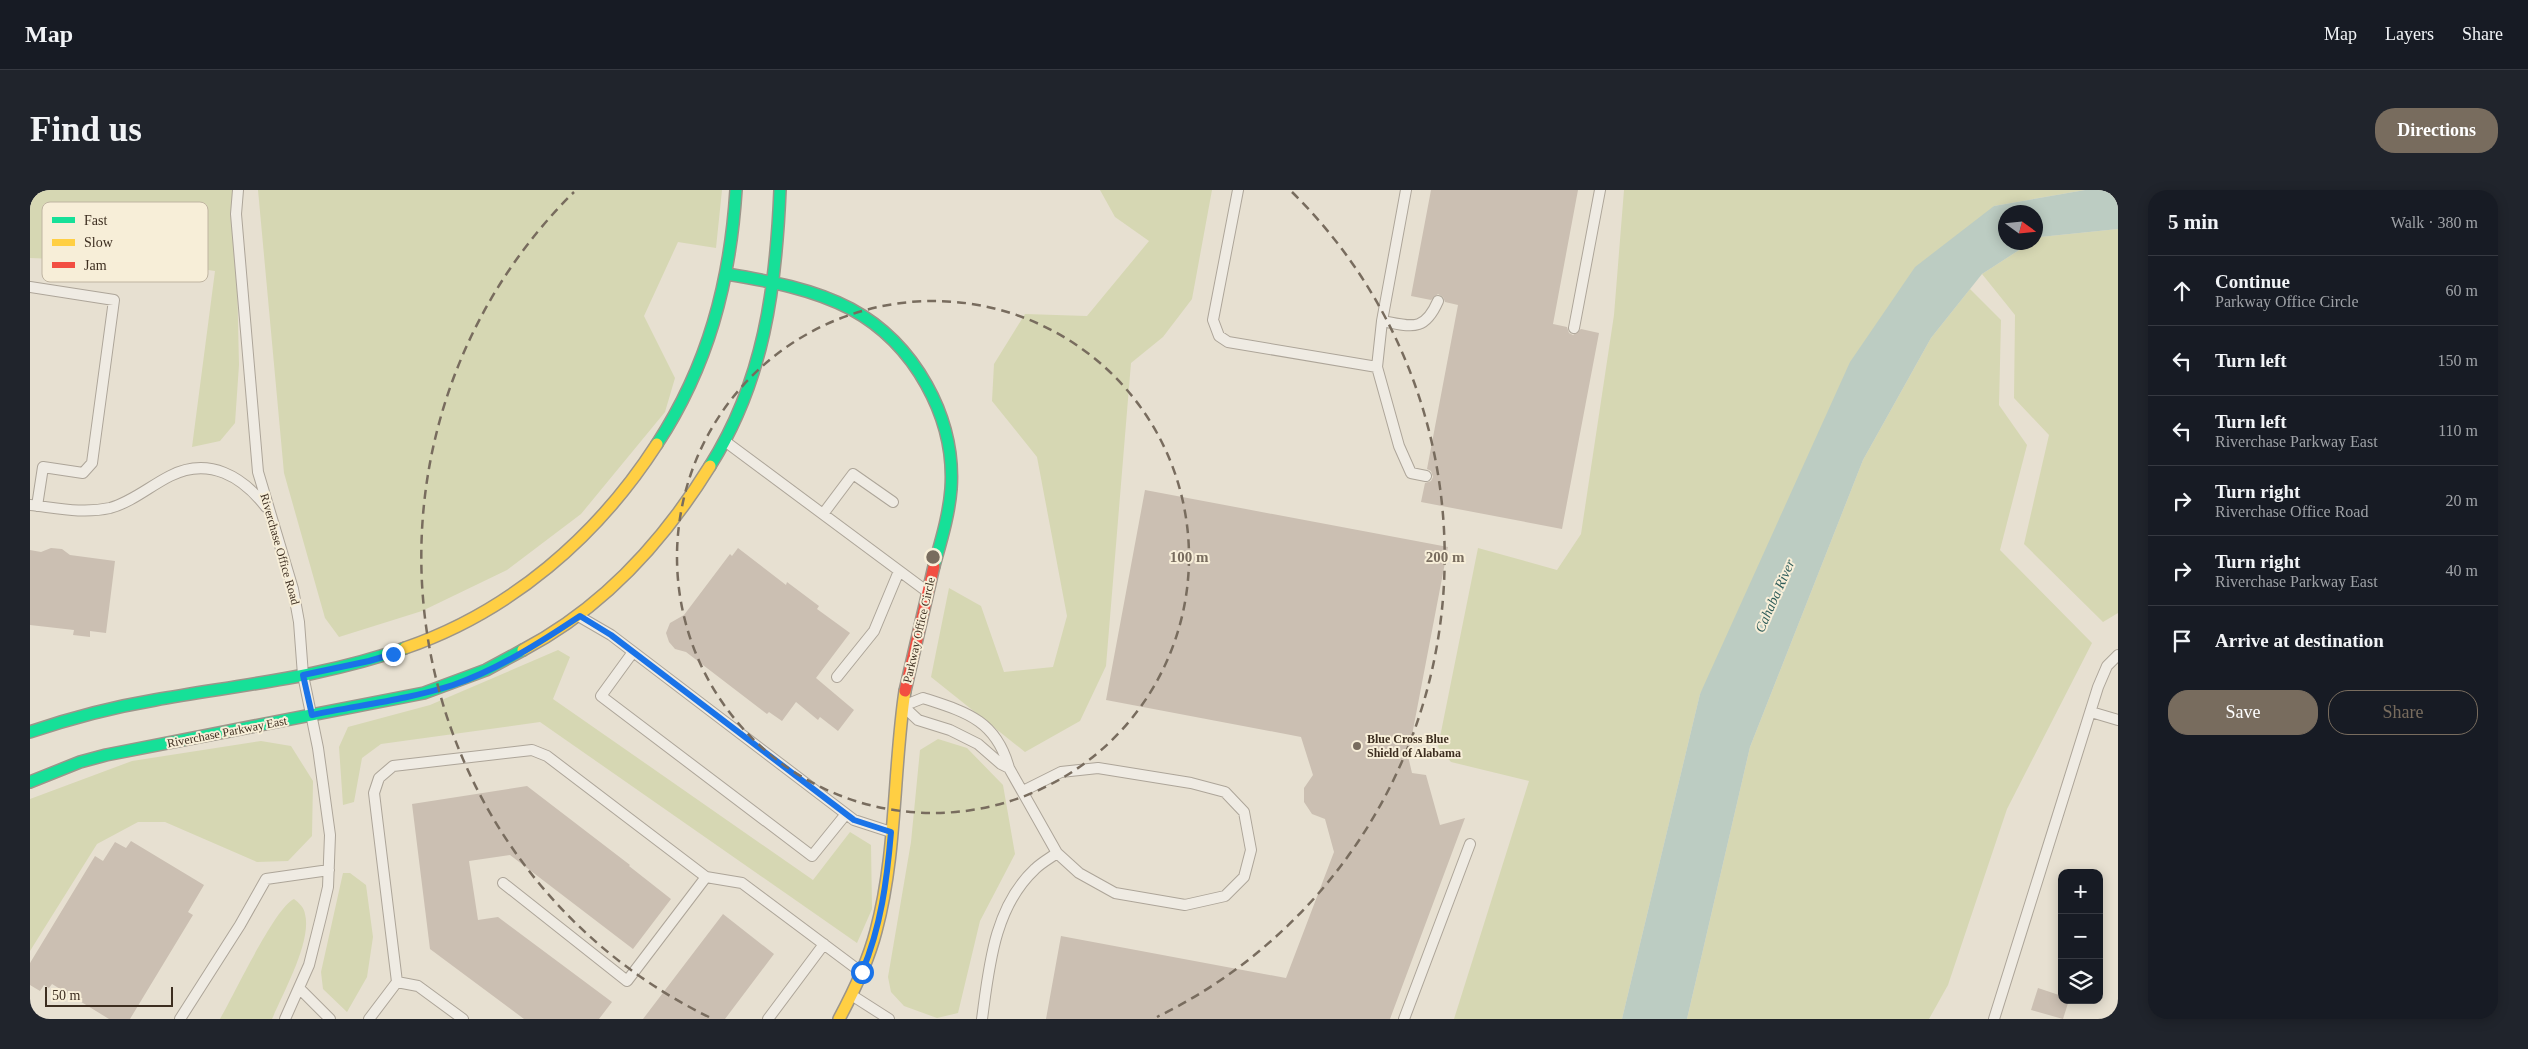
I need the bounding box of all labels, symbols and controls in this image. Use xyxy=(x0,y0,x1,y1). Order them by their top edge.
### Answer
text: Map xyxy=(25,21,73,47)
text: Map xyxy=(2324,24,2357,44)
text: Layers xyxy=(2385,24,2434,44)
text: Share xyxy=(2462,24,2503,44)
button: Directions xyxy=(2375,108,2498,153)
text: Find us xyxy=(30,110,142,149)
legend xyxy=(42,202,208,282)
north arrow xyxy=(1998,205,2043,250)
text: 5 min xyxy=(2168,210,2219,234)
text: Fast xyxy=(84,213,107,228)
text: Walk · 380 m xyxy=(2391,214,2478,231)
text: Slow xyxy=(84,235,114,250)
text: Jam xyxy=(84,258,107,273)
text: Continue xyxy=(2215,271,2290,292)
icon: ahead xyxy=(2168,277,2196,305)
text: 60 m xyxy=(2446,282,2478,299)
text: Parkway Office Circle xyxy=(2215,293,2359,310)
icon: left xyxy=(2168,347,2196,375)
text: Turn left xyxy=(2215,350,2287,371)
text: 150 m xyxy=(2438,352,2478,369)
text: Turn left xyxy=(2215,411,2287,432)
icon: left xyxy=(2168,417,2196,445)
text: 110 m xyxy=(2438,422,2478,439)
text: Riverchase Parkway East xyxy=(2215,433,2378,450)
text: Turn right xyxy=(2215,481,2300,502)
icon: right xyxy=(2168,487,2196,515)
street label: Riverchase Office Road xyxy=(257,492,303,606)
text: 20 m xyxy=(2446,492,2478,509)
text: Riverchase Office Road xyxy=(2215,503,2368,520)
centre of rings xyxy=(924,548,942,566)
text: 100 m xyxy=(1170,549,1209,565)
text: 200 m xyxy=(1426,549,1465,565)
text: Turn right xyxy=(2215,551,2300,572)
water label: Cahaba River xyxy=(1752,557,1798,635)
icon: right xyxy=(2168,557,2196,585)
text: 40 m xyxy=(2446,562,2478,579)
text: Riverchase Parkway East xyxy=(2215,573,2378,590)
street label: Parkway Office Circle xyxy=(900,576,938,684)
icon: arrive xyxy=(2168,627,2196,655)
text: Arrive at destination xyxy=(2215,630,2384,651)
route end xyxy=(382,643,405,666)
button: Save xyxy=(2168,690,2318,735)
button: Share xyxy=(2328,690,2478,735)
street label: Riverchase Parkway East xyxy=(166,713,289,751)
place label: Blue Cross Blue Shield of Alabama xyxy=(1367,732,1461,760)
marker: Blue Cross Blue Shield of Alabama xyxy=(1351,740,1363,752)
map controls xyxy=(2058,869,2103,1004)
button: + xyxy=(2058,869,2103,914)
button: − xyxy=(2058,914,2103,959)
button: layers xyxy=(2058,959,2103,1004)
route start xyxy=(851,961,874,984)
scale bar xyxy=(45,984,172,1007)
text: 50 m xyxy=(52,988,80,1003)

